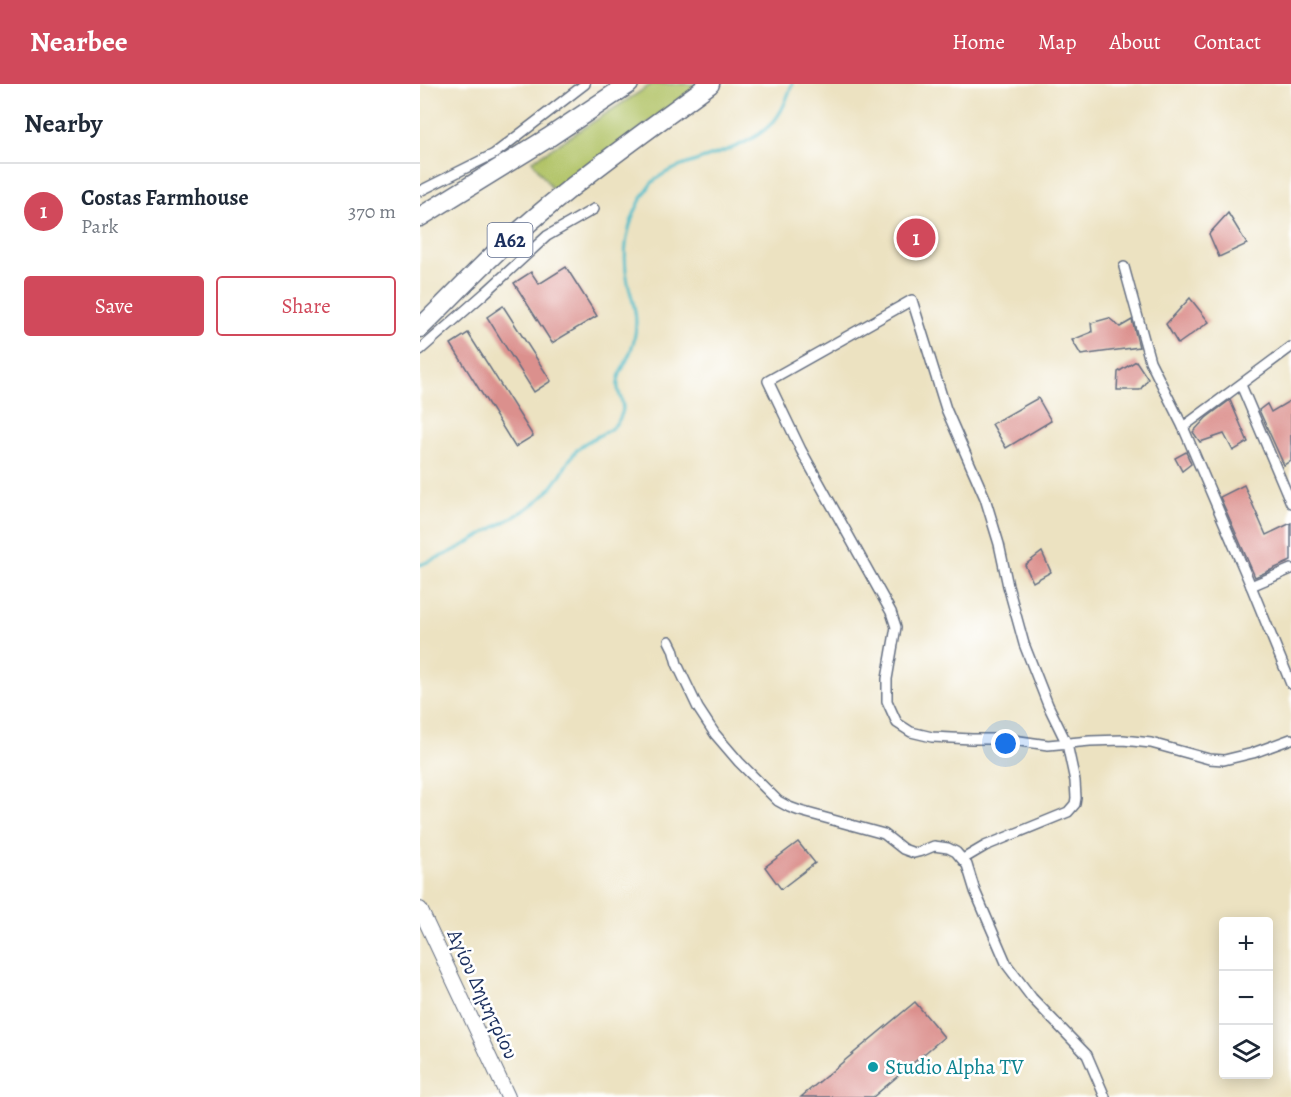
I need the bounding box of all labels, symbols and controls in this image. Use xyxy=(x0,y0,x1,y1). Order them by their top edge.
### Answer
text: Nearbee xyxy=(30,23,128,61)
text: Home xyxy=(952,28,1005,56)
text: Map xyxy=(1038,28,1076,56)
text: About xyxy=(1109,28,1161,56)
text: Contact xyxy=(1194,28,1261,56)
text: Nearby xyxy=(24,106,103,141)
text: Costas Farmhouse xyxy=(81,183,249,213)
text: 1 xyxy=(40,198,47,225)
text: 370 m xyxy=(348,198,396,225)
text: Park xyxy=(81,213,119,240)
pin: 1 xyxy=(896,216,936,260)
road number: Α62 xyxy=(488,223,532,257)
button: Save xyxy=(24,276,204,336)
button: Share xyxy=(216,276,396,336)
your location xyxy=(991,729,1020,758)
map controls xyxy=(1219,917,1273,1079)
button: + xyxy=(1219,917,1273,971)
street label: Αγίου Δημητρίου xyxy=(440,924,525,1064)
button: − xyxy=(1219,971,1273,1025)
button: layers xyxy=(1219,1025,1273,1079)
place label: Studio Alpha TV xyxy=(885,1053,1024,1081)
marker: Studio Alpha TV xyxy=(866,1060,880,1074)

